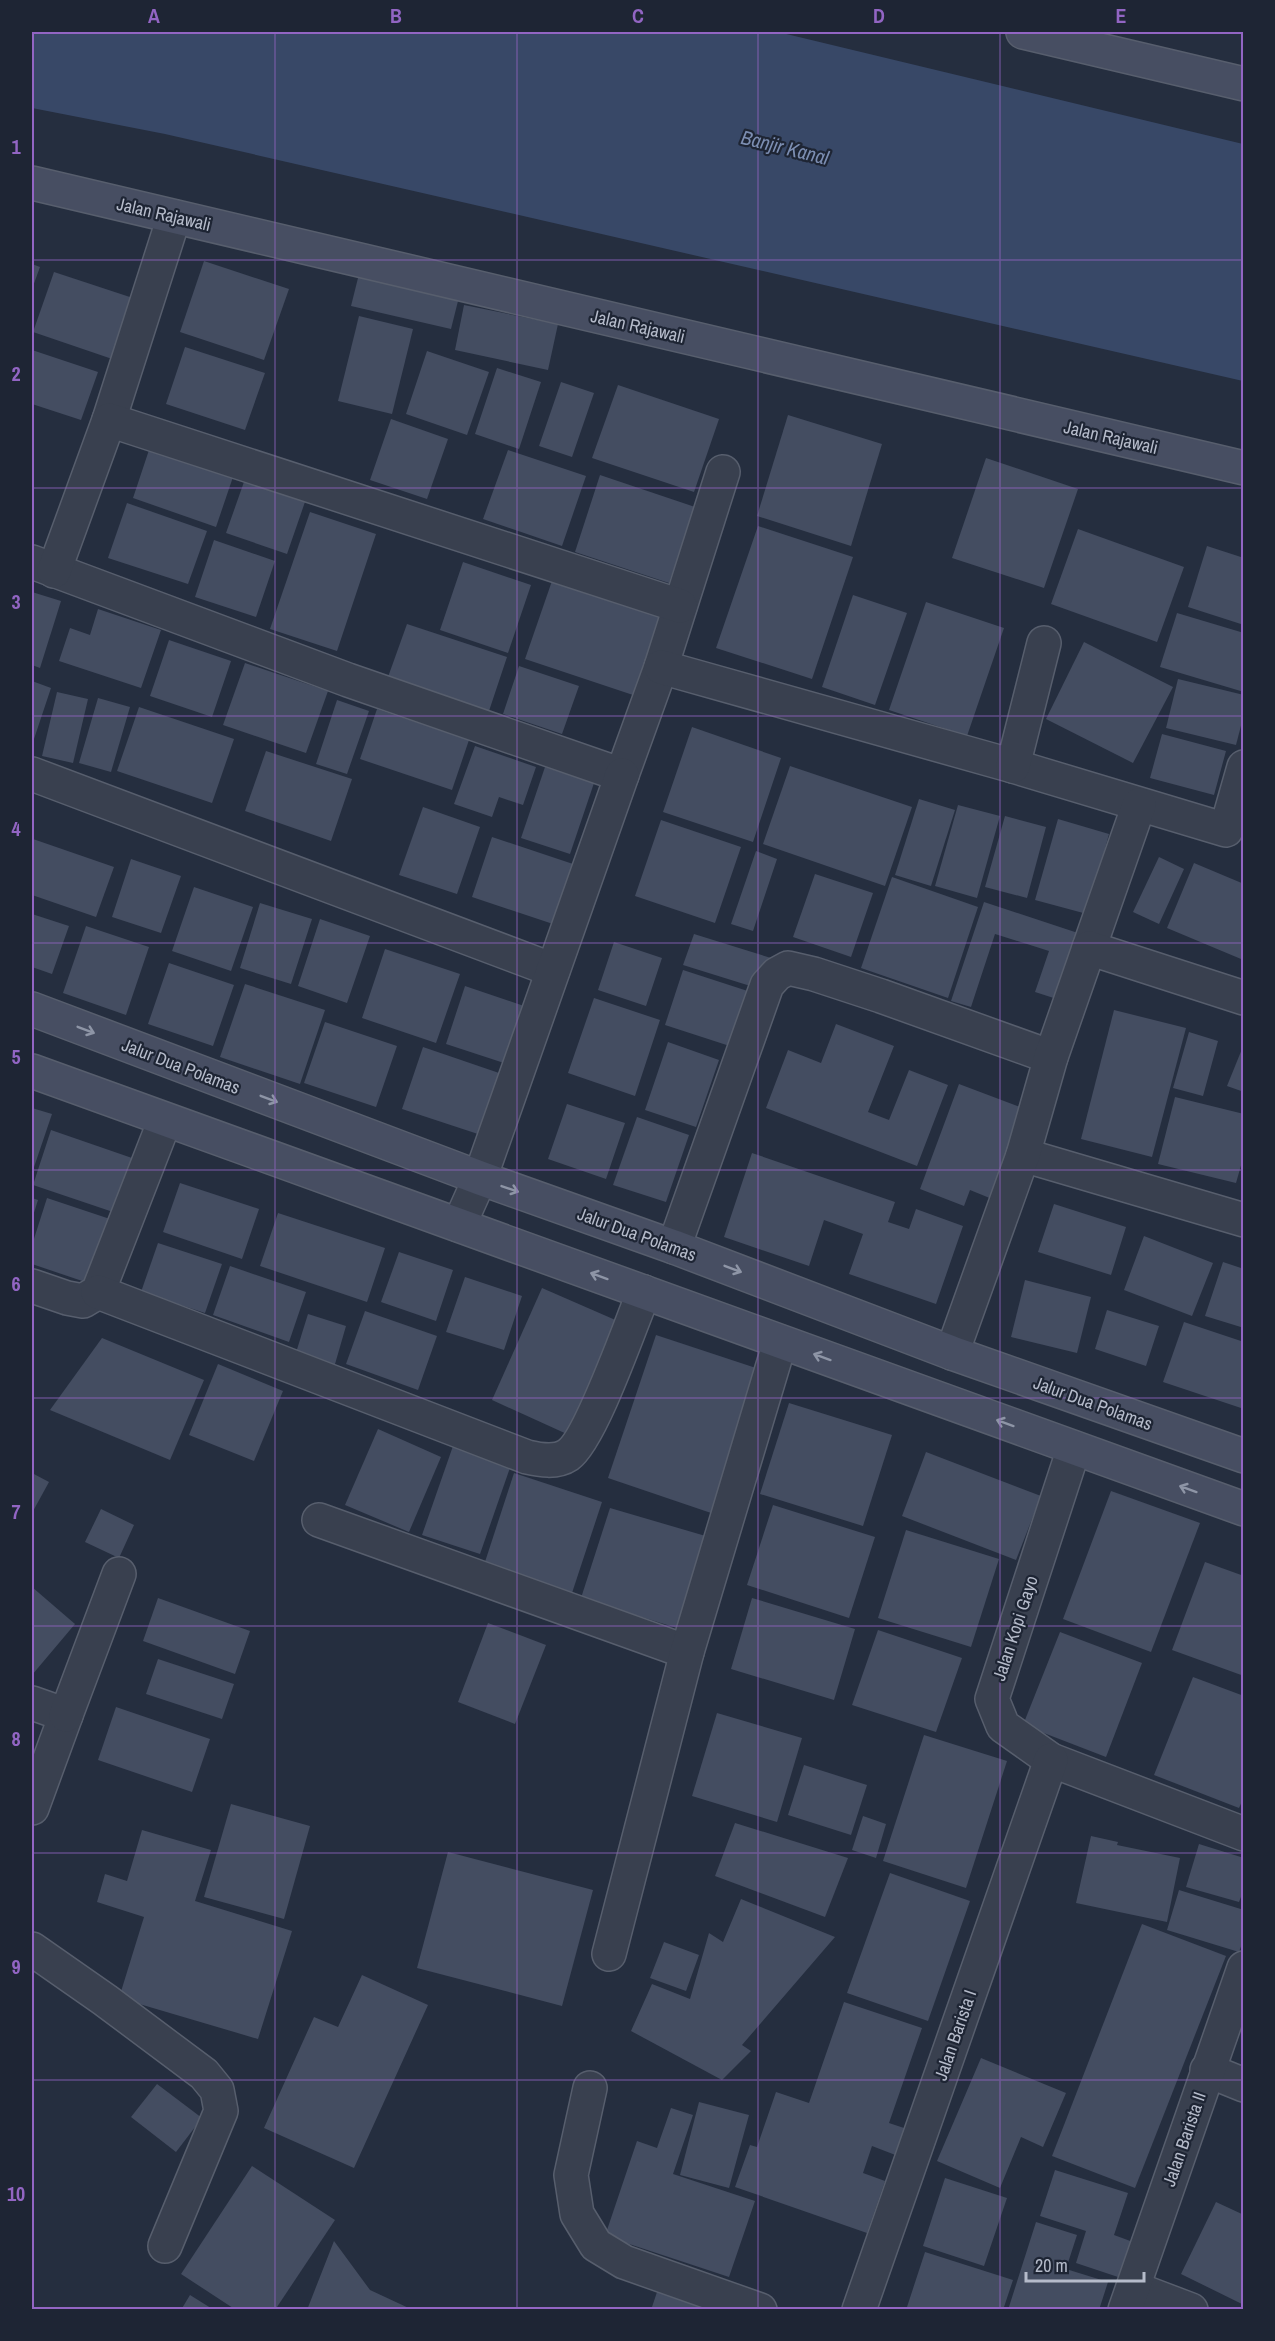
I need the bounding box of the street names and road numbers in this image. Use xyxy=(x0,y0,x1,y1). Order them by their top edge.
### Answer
street label: Jalan Rajawali xyxy=(114,191,214,237)
street label: Jalan Rajawali xyxy=(588,303,688,349)
street label: Jalan Rajawali xyxy=(1061,414,1161,460)
street label: Jalur Dua Polamas xyxy=(118,1032,244,1100)
street label: Jalur Dua Polamas xyxy=(574,1201,700,1267)
street label: Jalur Dua Polamas xyxy=(1030,1370,1156,1436)
street label: Jalan Kopi Gayo xyxy=(986,1572,1044,1684)
street label: Jalan Barista I xyxy=(928,1986,982,2084)
street label: Jalan Barista II xyxy=(1156,2088,1212,2190)

